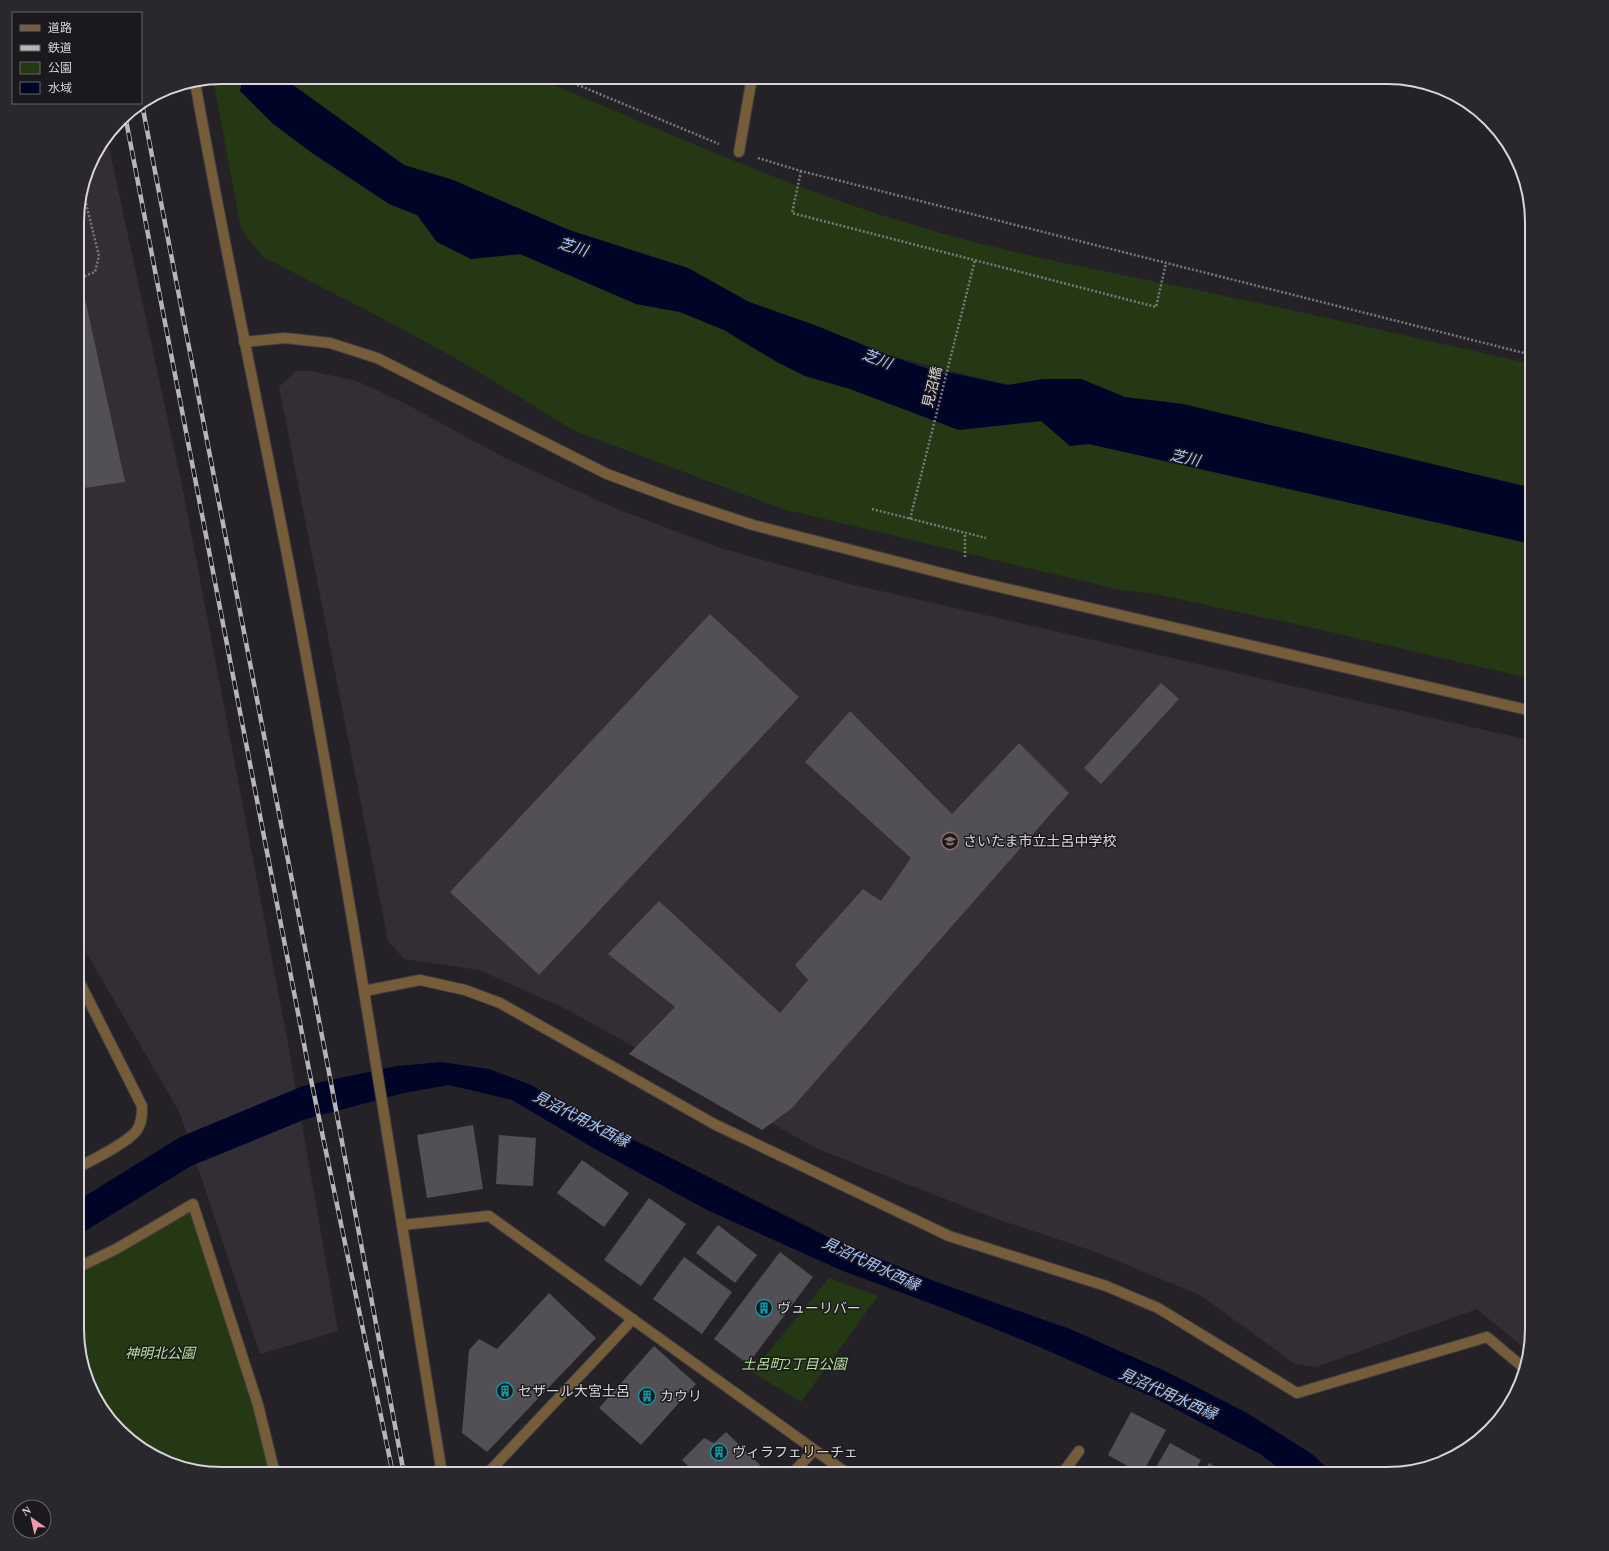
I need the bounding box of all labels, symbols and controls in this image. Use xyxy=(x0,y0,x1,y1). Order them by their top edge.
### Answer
legend xyxy=(12,12,142,104)
text: 道路 xyxy=(48,21,72,35)
text: 鉄道 xyxy=(48,41,72,55)
text: 公園 xyxy=(48,61,72,75)
text: 水域 xyxy=(48,81,72,95)
water label: 芝川 xyxy=(556,235,592,260)
water label: 芝川 xyxy=(860,346,896,373)
street label: 見沼橋 xyxy=(920,365,945,409)
water label: 芝川 xyxy=(1169,447,1203,470)
school or university icon: さいたま市立土呂中学校 xyxy=(940,831,960,851)
place label: さいたま市立土呂中学校 xyxy=(963,834,1117,849)
water label: 見沼代用水西縁 xyxy=(531,1088,633,1151)
water label: 見沼代用水西縁 xyxy=(820,1235,924,1294)
building icon: ヴューリバー xyxy=(754,1298,774,1318)
place label: ヴューリバー xyxy=(777,1301,861,1316)
park label: 神明北公園 xyxy=(125,1346,197,1361)
park label: 土呂町2丁目公園 xyxy=(742,1357,848,1372)
water label: 見沼代用水西縁 xyxy=(1117,1365,1221,1423)
building icon: セザール大宮土呂 xyxy=(495,1381,515,1401)
place label: セザール大宮土呂 xyxy=(518,1384,630,1399)
building icon: カウリ xyxy=(637,1386,657,1406)
place label: カウリ xyxy=(660,1389,702,1404)
building icon: ヴィラフェリーチェ xyxy=(709,1442,729,1462)
place label: ヴィラフェリーチェ xyxy=(732,1445,858,1460)
north arrow xyxy=(12,1499,52,1539)
text: N xyxy=(20,1503,33,1518)

